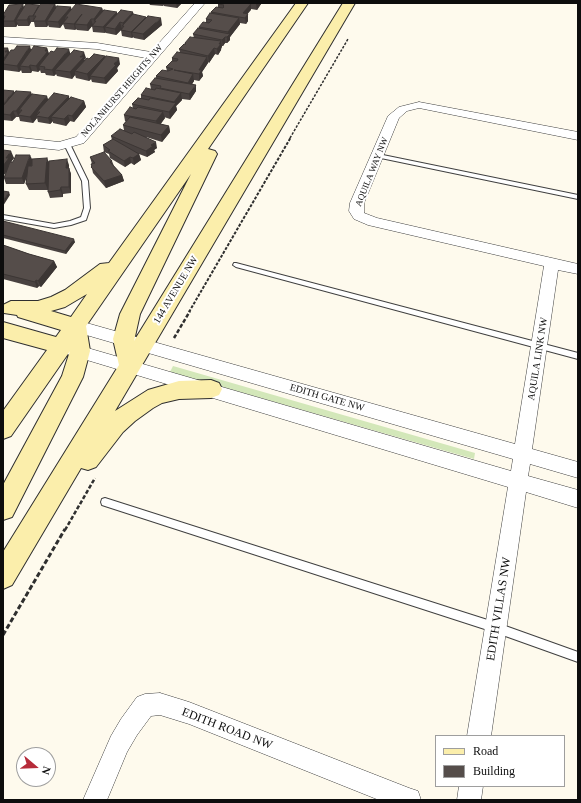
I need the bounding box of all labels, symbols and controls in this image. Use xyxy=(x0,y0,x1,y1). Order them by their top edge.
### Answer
street label: NOLANHURST HEIGHTS NW xyxy=(79,43,165,139)
street label: AQUILA WAY NW xyxy=(353,136,391,208)
street label: 144 AVENUE NW xyxy=(151,254,201,326)
street label: AQUILA LINK NW xyxy=(526,317,550,401)
street label: EDITH GATE NW xyxy=(288,382,366,414)
street label: EDITH VILLAS NW xyxy=(484,556,514,662)
street label: EDITH ROAD NW xyxy=(180,705,274,753)
legend xyxy=(435,735,565,787)
text: Road xyxy=(473,744,498,758)
north arrow xyxy=(16,747,56,787)
text: Building xyxy=(473,764,515,778)
text: N xyxy=(39,765,53,776)

